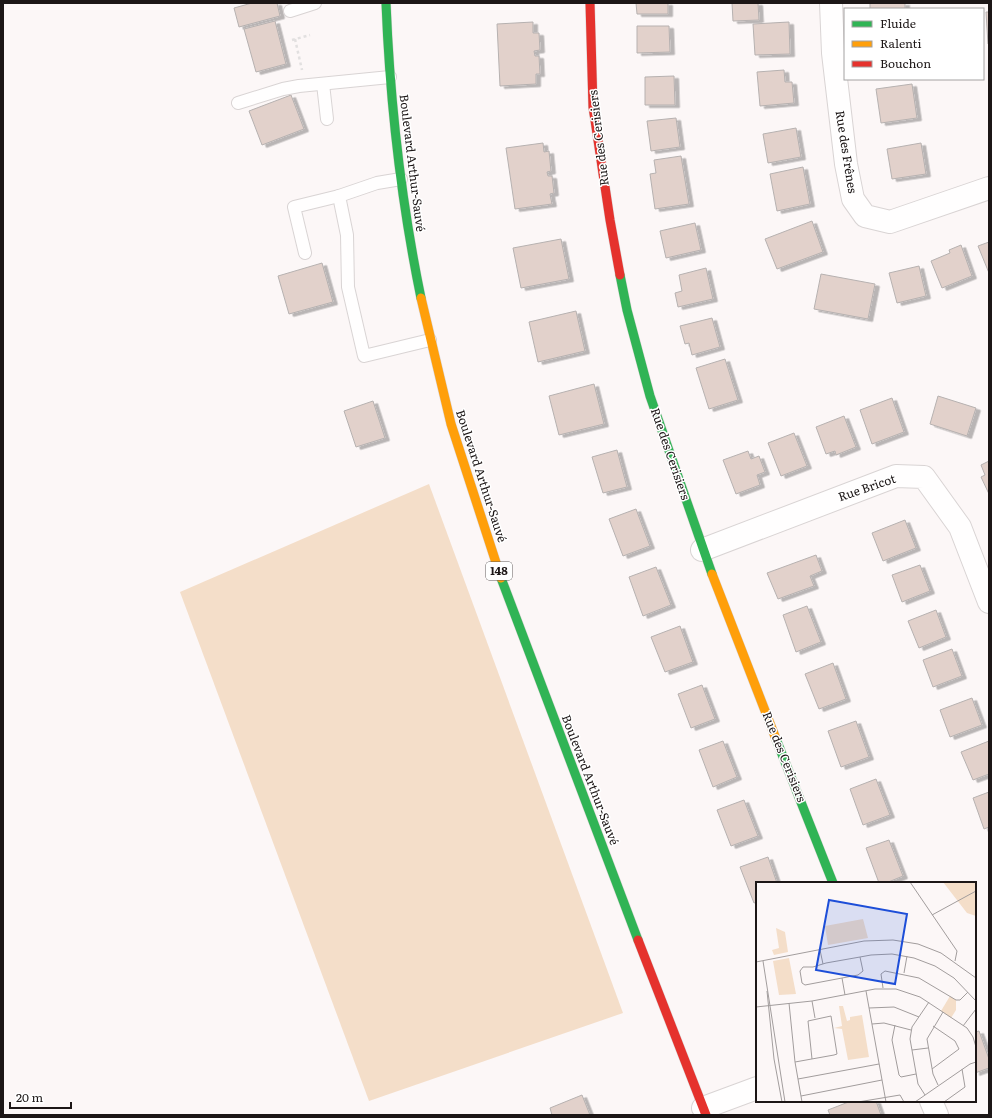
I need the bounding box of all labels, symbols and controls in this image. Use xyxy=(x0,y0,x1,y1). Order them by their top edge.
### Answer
legend xyxy=(844,8,984,80)
text: Fluide xyxy=(880,14,916,32)
text: Ralenti xyxy=(880,34,921,52)
text: Bouchon xyxy=(880,54,931,72)
street label: Rue des Cerisiers xyxy=(583,89,613,187)
street label: Boulevard Arthur-Sauvé xyxy=(396,93,430,233)
street label: Rue des Frênes xyxy=(832,109,863,195)
street label: Rue des Cerisiers xyxy=(647,405,695,503)
street label: Boulevard Arthur-Sauvé xyxy=(452,407,512,544)
street label: Rue Bricot xyxy=(836,469,898,505)
road number: 148 xyxy=(486,562,512,580)
street label: Rue des Cerisiers xyxy=(759,709,812,805)
street label: Boulevard Arthur-Sauvé xyxy=(558,712,624,847)
inset map xyxy=(756,882,976,1102)
scale bar xyxy=(10,1084,71,1110)
text: 20 m xyxy=(16,1088,43,1106)

